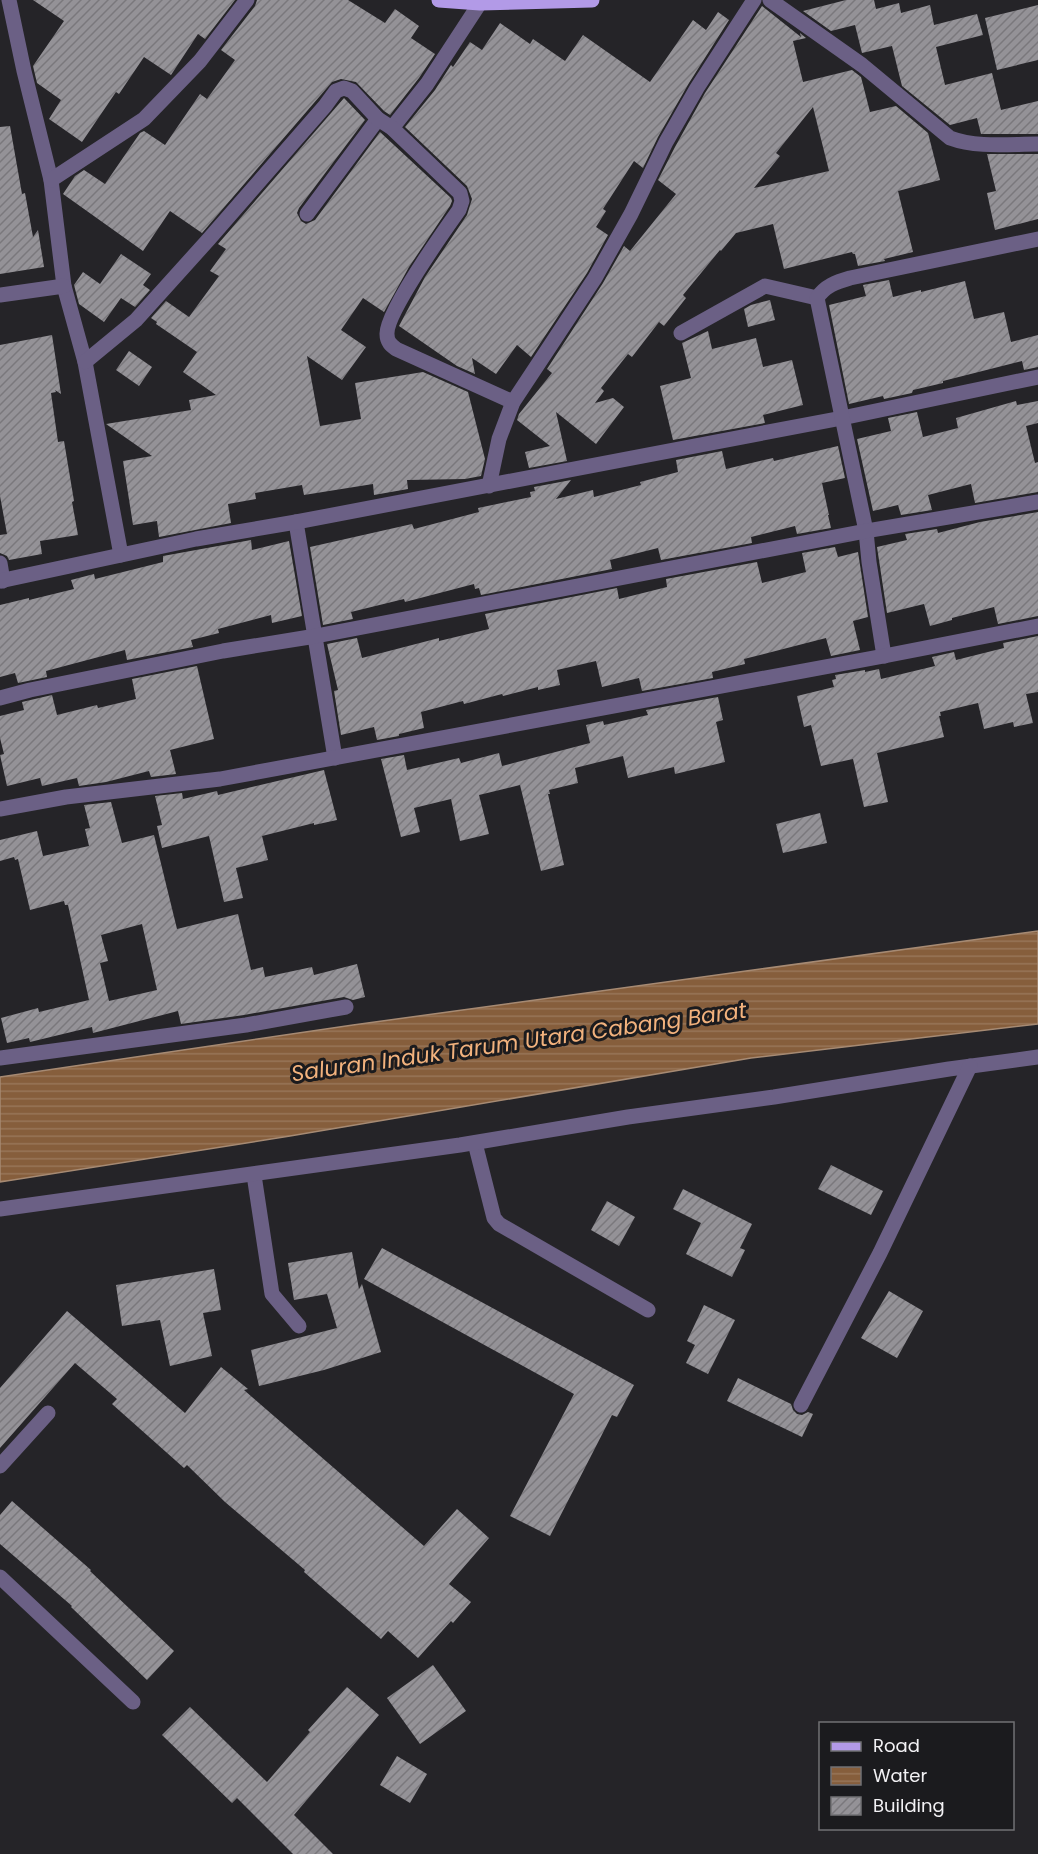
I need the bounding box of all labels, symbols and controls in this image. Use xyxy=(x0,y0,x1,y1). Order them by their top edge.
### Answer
water label: Saluran Induk Tarum Utara Cabang Barat xyxy=(289,995,750,1089)
legend xyxy=(819,1722,1014,1830)
text: Road xyxy=(873,1733,920,1758)
text: Water xyxy=(873,1763,927,1788)
text: Building xyxy=(873,1793,945,1818)

